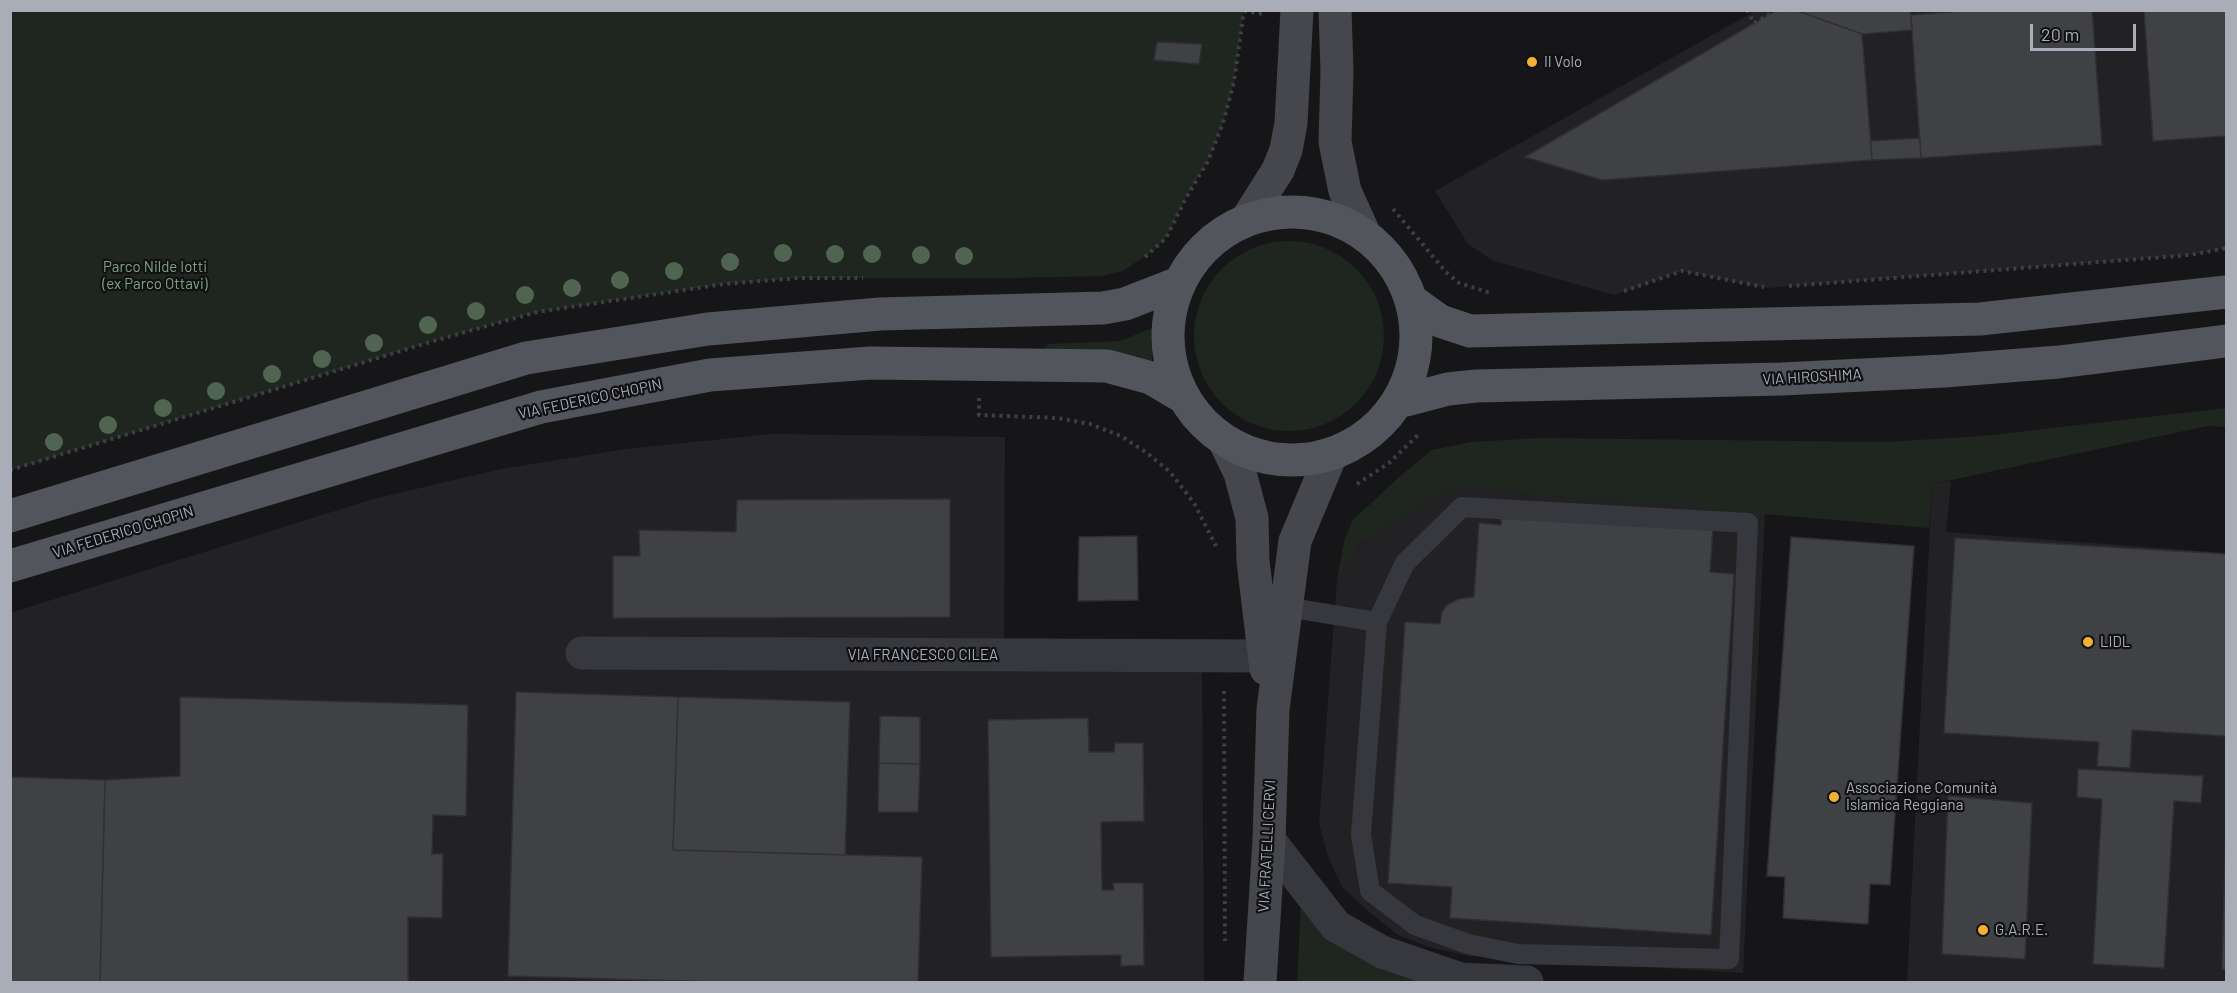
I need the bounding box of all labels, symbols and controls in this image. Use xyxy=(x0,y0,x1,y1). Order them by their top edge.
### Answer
scale bar xyxy=(2033,12,2140,50)
text: 20 m xyxy=(2041,23,2079,45)
place label: Il Volo xyxy=(1544,53,1582,71)
marker: Il Volo xyxy=(1525,55,1539,69)
park label: Parco Nilde Iotti (ex Parco Ottavi) xyxy=(102,258,208,293)
street label: VIA HIROSHIMA xyxy=(1762,365,1862,389)
street label: VIA FEDERICO CHOPIN xyxy=(517,375,663,423)
street label: VIA FEDERICO CHOPIN xyxy=(50,502,196,562)
place label: LIDL xyxy=(2100,633,2130,651)
marker: LIDL xyxy=(2081,635,2095,649)
street label: VIA FRANCESCO CILEA xyxy=(848,646,998,664)
street label: VIA FRATELLI CERVI xyxy=(1255,779,1279,913)
place label: Associazione Comunità Islamica Reggiana xyxy=(1846,779,1997,814)
marker: Associazione Comunità Islamica Reggiana xyxy=(1827,790,1841,804)
place label: G.A.R.E. xyxy=(1995,921,2048,939)
marker: G.A.R.E. xyxy=(1976,923,1990,937)

